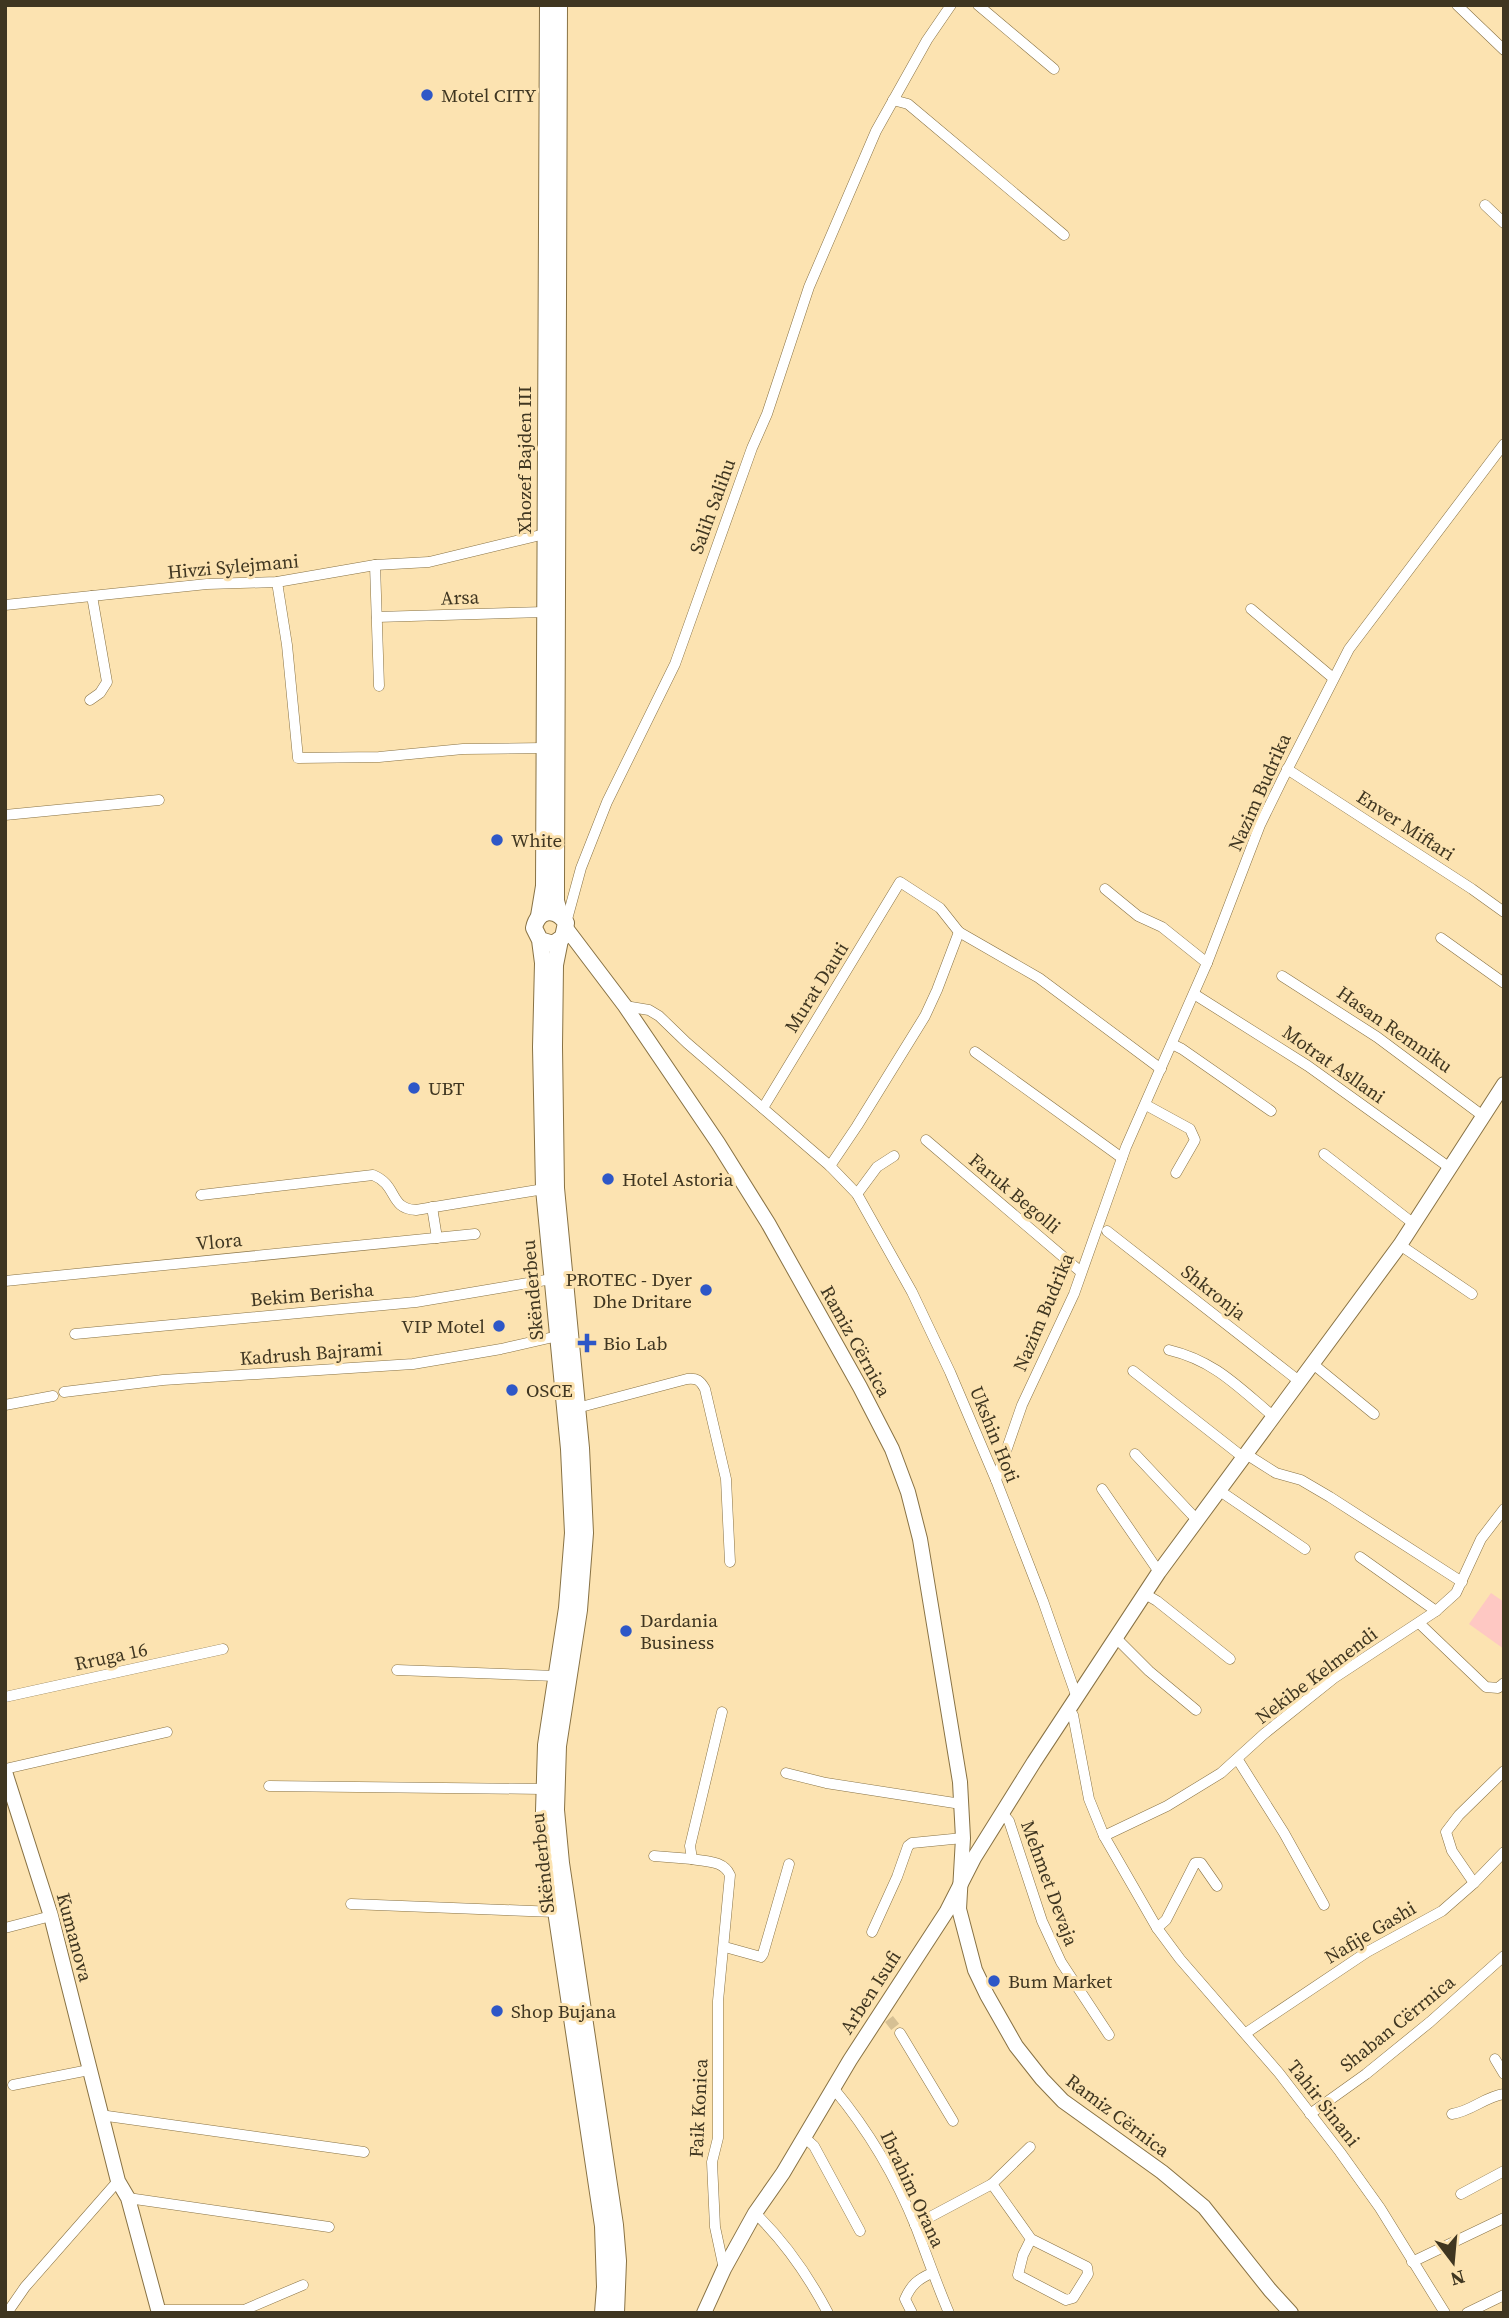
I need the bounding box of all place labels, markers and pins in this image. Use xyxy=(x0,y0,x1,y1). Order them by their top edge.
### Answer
place label: Motel CITY xyxy=(441,82,536,108)
marker: Motel CITY xyxy=(419,87,435,103)
place label: White xyxy=(511,827,562,853)
marker: White xyxy=(489,832,505,848)
place label: UBT xyxy=(428,1075,465,1101)
marker: UBT xyxy=(406,1080,422,1096)
place label: Hotel Astoria xyxy=(622,1166,734,1192)
marker: Hotel Astoria xyxy=(600,1171,616,1187)
place label: PROTEC - Dyer Dhe Dritare xyxy=(565,1266,692,1314)
marker: PROTEC - Dyer Dhe Dritare xyxy=(698,1282,714,1298)
place label: VIP Motel xyxy=(401,1313,485,1339)
marker: VIP Motel xyxy=(491,1318,507,1334)
place label: Bio Lab xyxy=(603,1330,667,1356)
marker: Bio Lab xyxy=(577,1333,597,1353)
place label: OSCE xyxy=(526,1377,573,1403)
marker: OSCE xyxy=(504,1382,520,1398)
place label: Dardania Business xyxy=(640,1607,718,1655)
marker: Dardania Business xyxy=(618,1623,634,1639)
place label: Bum Market xyxy=(1008,1968,1113,1994)
marker: Bum Market xyxy=(986,1973,1002,1989)
place label: Shop Bujana xyxy=(511,1998,617,2024)
marker: Shop Bujana xyxy=(489,2003,505,2019)

